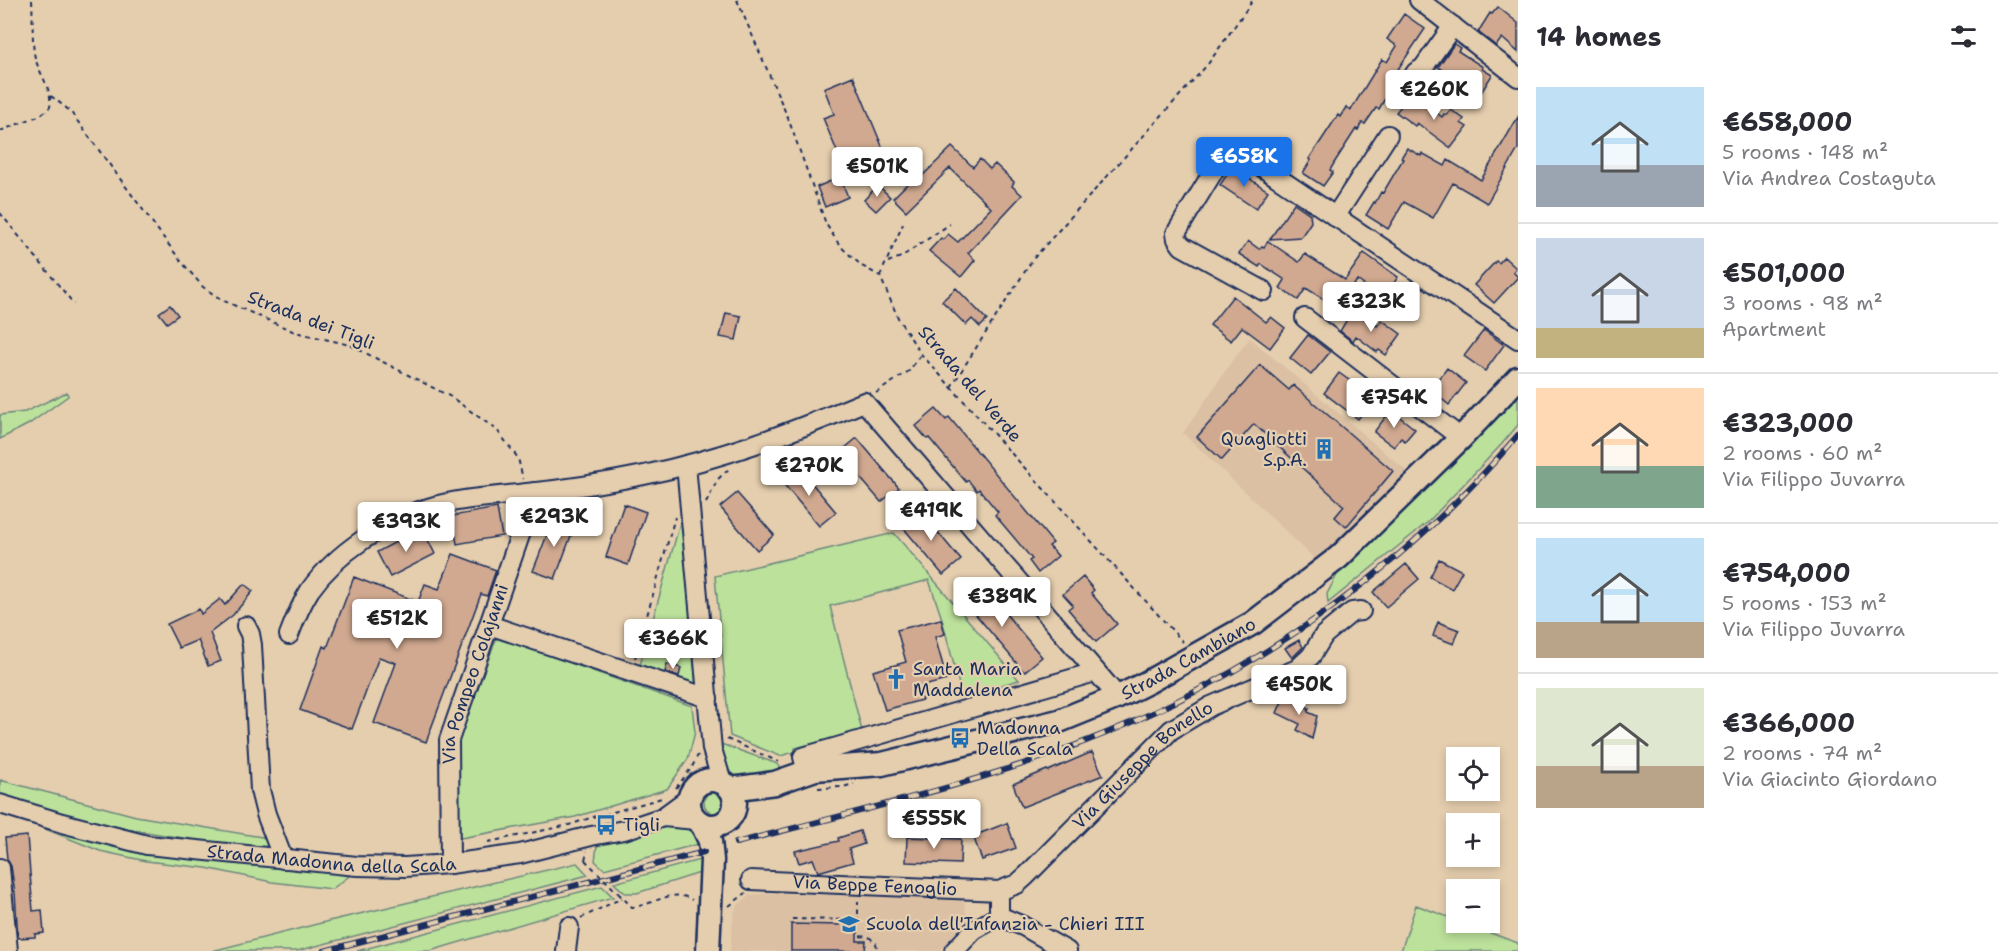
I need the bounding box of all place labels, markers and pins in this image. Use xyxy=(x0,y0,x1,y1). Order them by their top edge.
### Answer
pin: €260K xyxy=(1392,70,1476,121)
pin: €658K xyxy=(1202,137,1286,188)
pin: €501K xyxy=(835,147,919,198)
pin: €323K xyxy=(1329,282,1413,333)
pin: €754K xyxy=(1352,378,1436,429)
place label: Quagliotti S.p.A. xyxy=(1221,427,1307,472)
building icon: Quagliotti S.p.A. xyxy=(1312,437,1336,461)
pin: €270K xyxy=(767,446,851,497)
pin: €419K xyxy=(889,491,973,542)
pin: €293K xyxy=(512,497,596,548)
pin: €393K xyxy=(364,502,448,553)
pin: €389K xyxy=(960,577,1044,628)
pin: €512K xyxy=(355,599,439,650)
pin: €366K xyxy=(631,619,715,670)
place label: Santa Maria Maddalena xyxy=(913,657,1022,702)
pin: €450K xyxy=(1257,665,1341,716)
church icon: Santa Maria Maddalena xyxy=(884,667,908,691)
place label: Madonna Della Scala xyxy=(977,716,1073,761)
bus stop icon: Madonna Della Scala xyxy=(948,726,972,750)
pin: €555K xyxy=(892,799,976,850)
bus stop icon: Tigli xyxy=(594,813,618,837)
place label: Tigli xyxy=(623,813,660,837)
school or university icon: Scuola dell'Infanzia - Chieri III xyxy=(837,912,861,936)
place label: Scuola dell'Infanzia - Chieri III xyxy=(866,912,1145,936)

